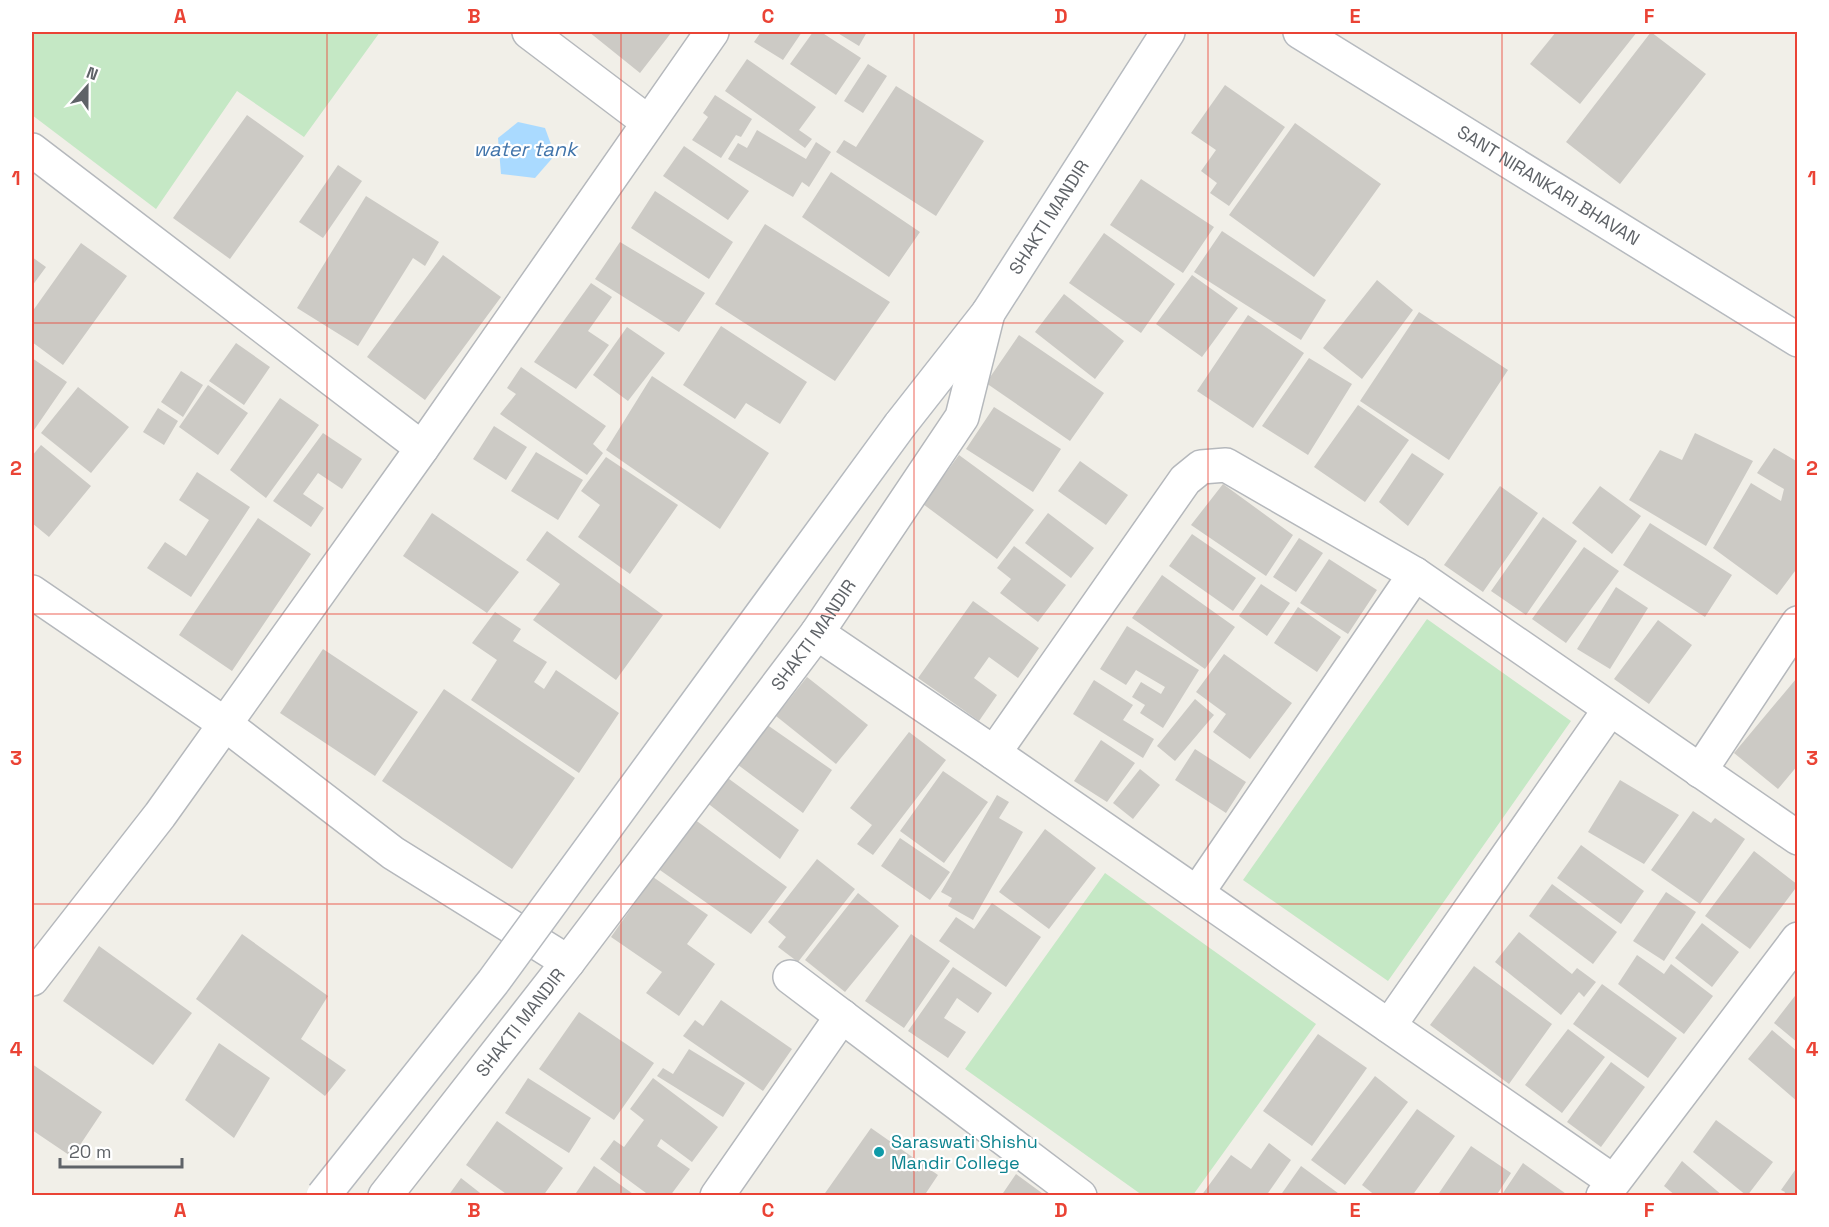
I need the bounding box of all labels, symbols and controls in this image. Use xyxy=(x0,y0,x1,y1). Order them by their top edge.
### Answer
text: A xyxy=(174,3,187,29)
text: B xyxy=(467,3,481,29)
text: C xyxy=(762,3,775,29)
text: D xyxy=(1054,3,1068,29)
text: E xyxy=(1349,3,1361,29)
text: F xyxy=(1644,3,1655,29)
north arrow xyxy=(57,57,117,117)
text: N xyxy=(83,62,101,85)
street label: SANT NIRANKARI BHAVAN xyxy=(1453,120,1644,250)
water label: water tank xyxy=(473,136,579,162)
street label: SHAKTI MANDIR xyxy=(1004,156,1094,279)
text: 1 xyxy=(11,165,21,191)
text: 1 xyxy=(1807,165,1817,191)
text: 2 xyxy=(10,455,22,481)
text: 2 xyxy=(1806,455,1818,481)
street label: SHAKTI MANDIR xyxy=(766,575,861,695)
text: 3 xyxy=(10,745,22,771)
text: 3 xyxy=(1806,745,1818,771)
street label: SHAKTI MANDIR xyxy=(471,964,570,1081)
text: 4 xyxy=(10,1036,23,1062)
text: 4 xyxy=(1806,1036,1819,1062)
place label: Saraswati Shishu Mandir College xyxy=(891,1130,1038,1174)
scale bar xyxy=(60,1131,182,1169)
text: 20 m xyxy=(69,1140,112,1163)
marker: Saraswati Shishu Mandir College xyxy=(872,1145,886,1159)
text: A xyxy=(174,1197,187,1223)
text: B xyxy=(467,1197,481,1223)
text: C xyxy=(762,1197,775,1223)
text: D xyxy=(1054,1197,1068,1223)
text: E xyxy=(1349,1197,1361,1223)
text: F xyxy=(1644,1197,1655,1223)

